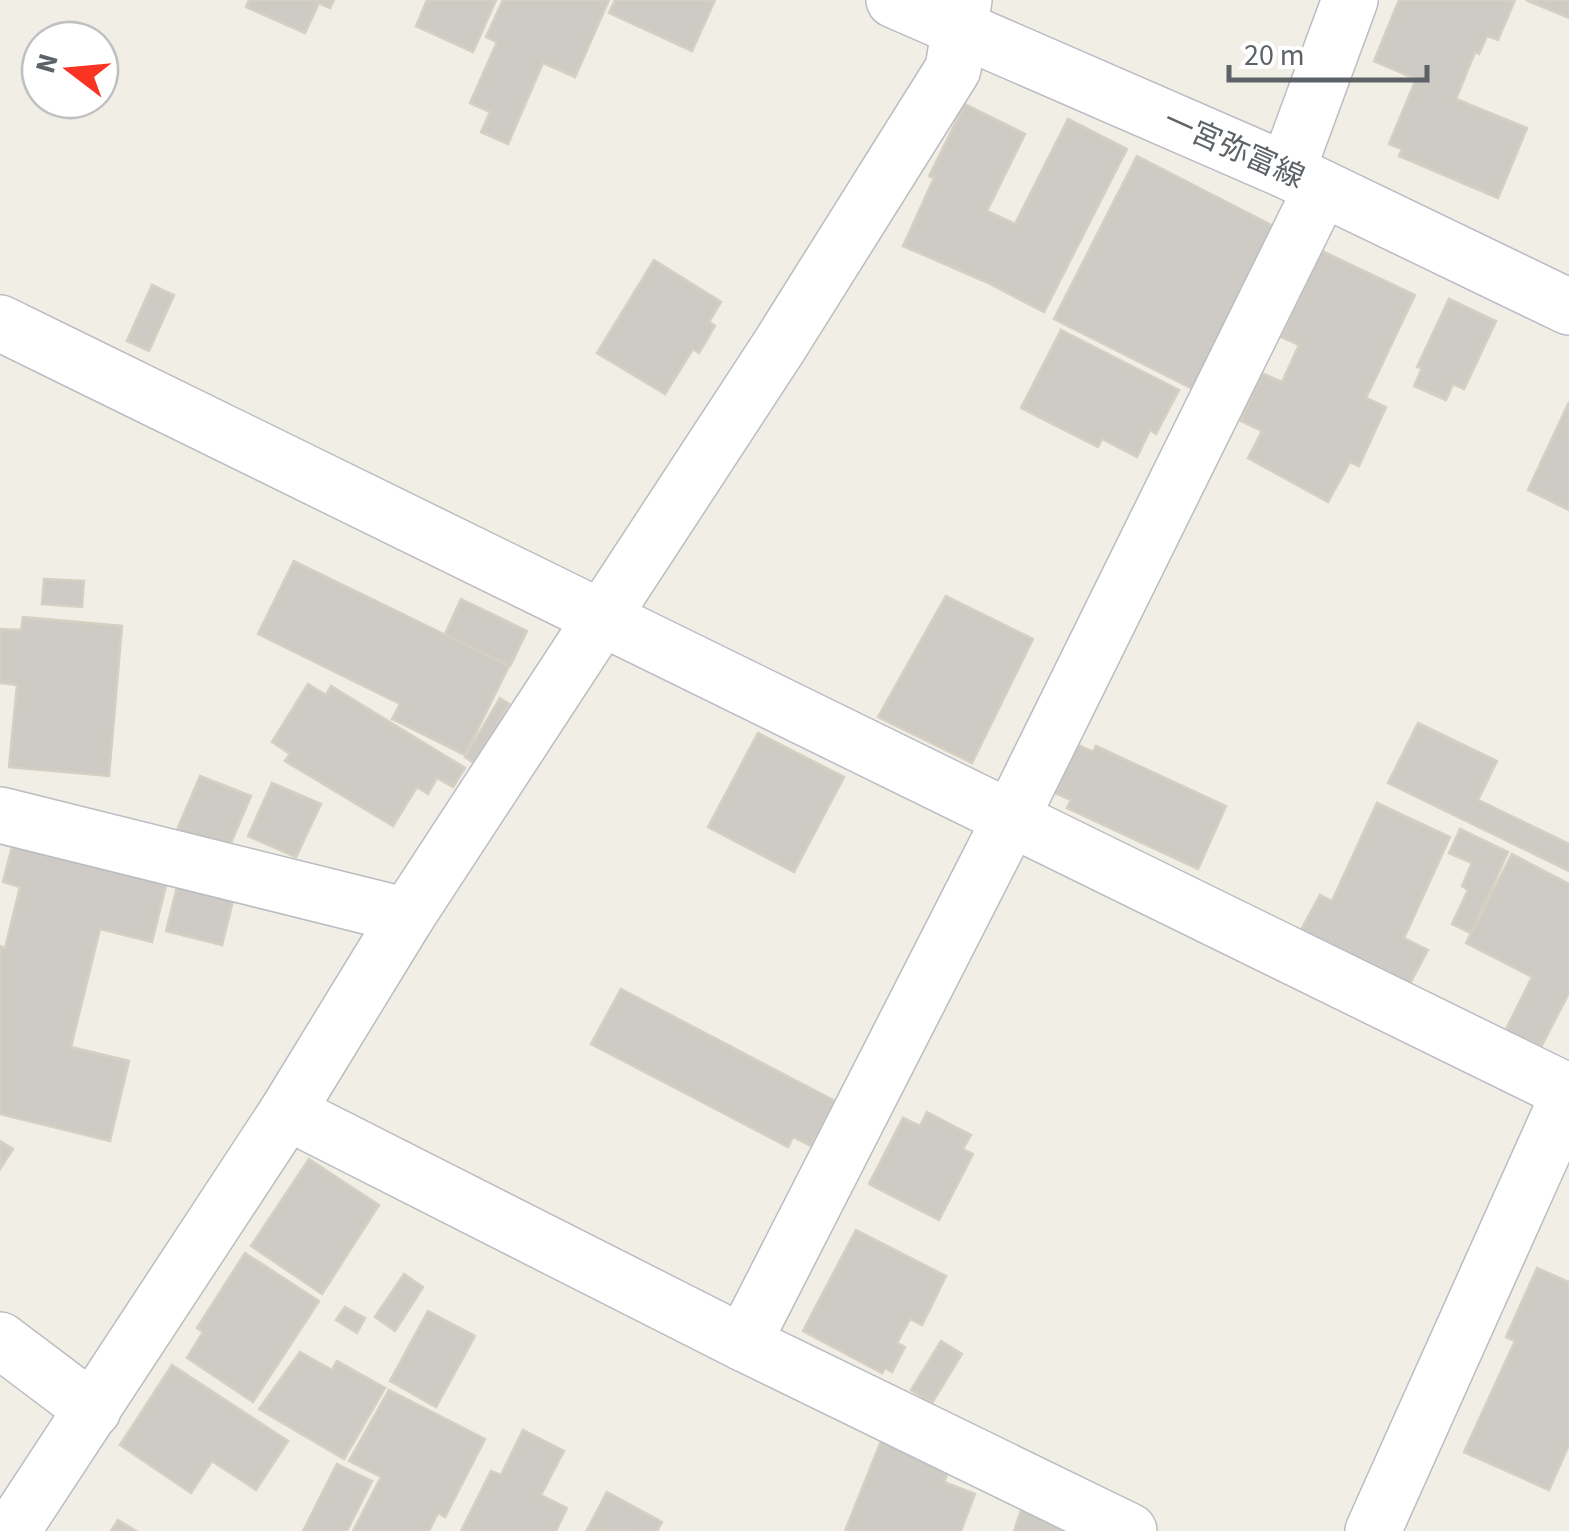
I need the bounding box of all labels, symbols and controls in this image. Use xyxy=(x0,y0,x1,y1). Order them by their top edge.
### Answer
north arrow xyxy=(20,20,120,120)
scale bar xyxy=(1229,20,1426,82)
text: 20 m xyxy=(1244,34,1305,77)
text: N xyxy=(25,49,69,78)
street label: 一宮弥富線 xyxy=(1157,99,1311,199)

